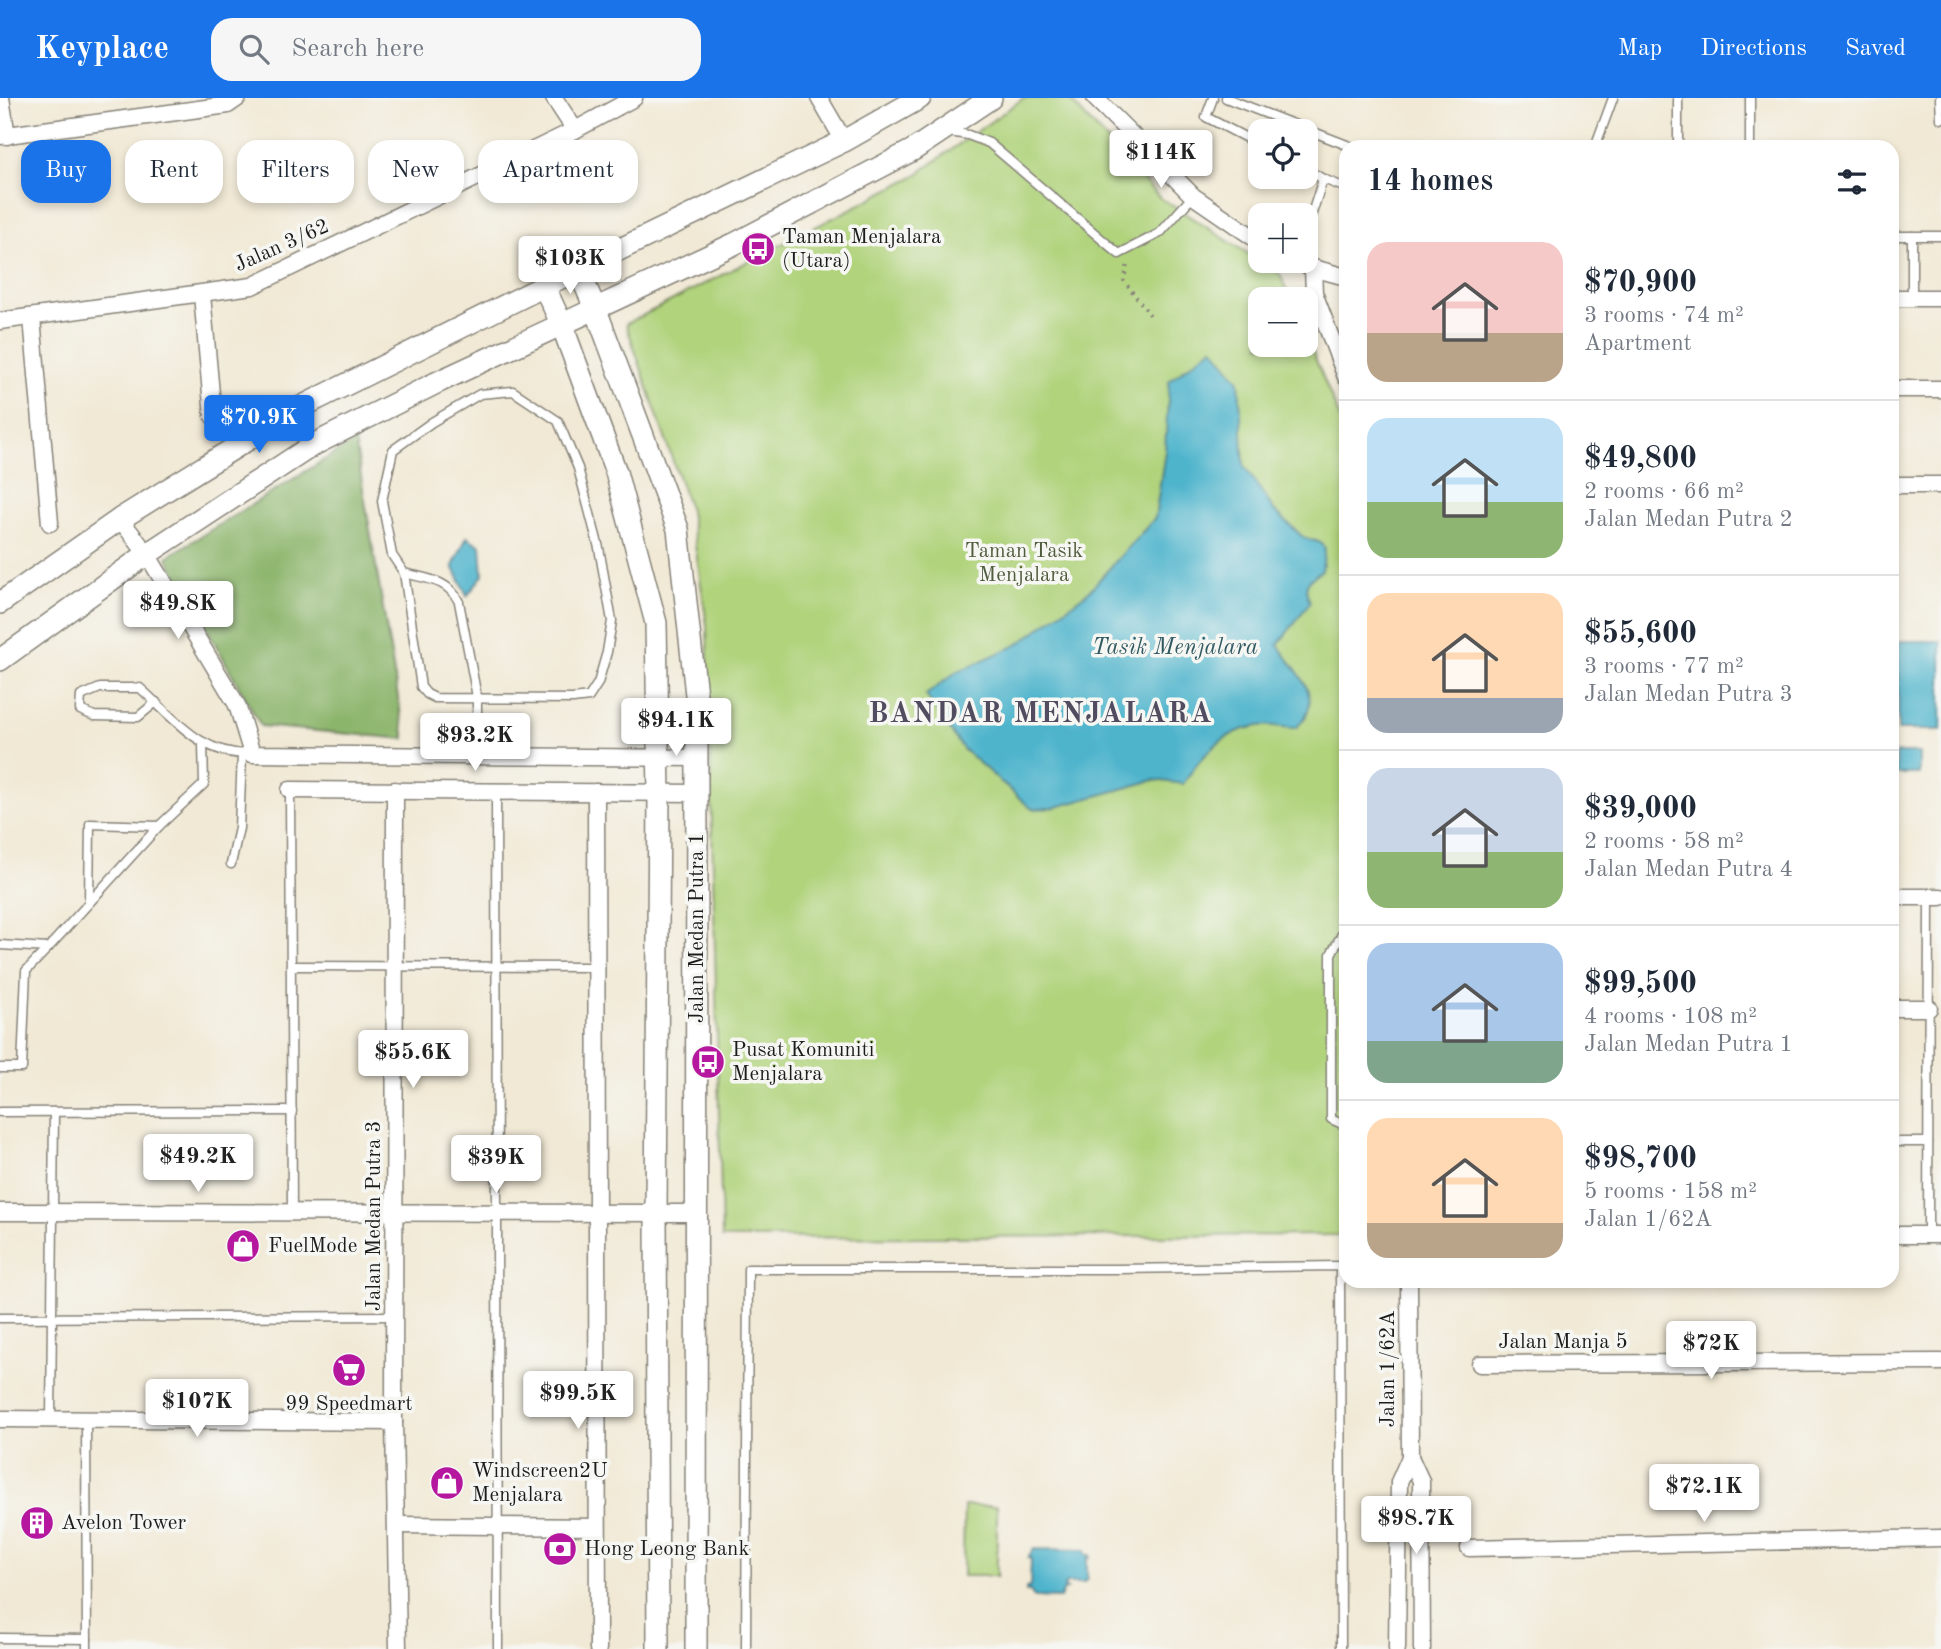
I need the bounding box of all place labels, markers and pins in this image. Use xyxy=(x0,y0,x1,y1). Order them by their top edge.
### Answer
pin: $114K xyxy=(1112,130,1210,190)
place label: Taman Menjalara (Utara) xyxy=(782,227,941,272)
bus stop icon: Taman Menjalara (Utara) xyxy=(739,230,777,268)
pin: $103K xyxy=(521,236,619,296)
pin: $70.9K xyxy=(202,396,316,455)
pin: $49.8K xyxy=(121,582,235,641)
pin: $94.1K xyxy=(619,698,733,758)
pin: $93.2K xyxy=(418,714,532,773)
pin: $55.6K xyxy=(356,1030,470,1090)
place label: Pusat Komuniti Menjalara xyxy=(732,1040,874,1085)
bus stop icon: Pusat Komuniti Menjalara xyxy=(689,1043,727,1081)
pin: $49.2K xyxy=(141,1134,255,1194)
pin: $39K xyxy=(455,1136,537,1195)
shop icon: FuelMode xyxy=(224,1227,262,1265)
place label: FuelMode xyxy=(268,1236,357,1257)
pin: $72K xyxy=(1670,1322,1752,1381)
supermarket icon: 99 Speedmart xyxy=(330,1351,368,1389)
pin: $99.5K xyxy=(521,1372,635,1431)
pin: $107K xyxy=(148,1380,246,1439)
place label: 99 Speedmart xyxy=(285,1394,413,1415)
place label: Windscreen2U Menjalara xyxy=(472,1461,608,1506)
shop icon: Windscreen2U Menjalara xyxy=(428,1464,466,1502)
pin: $72.1K xyxy=(1647,1464,1761,1524)
pin: $98.7K xyxy=(1359,1496,1473,1556)
building icon: Avelon Tower xyxy=(18,1504,56,1542)
place label: Avelon Tower xyxy=(61,1513,186,1534)
bank icon: Hong Leong Bank xyxy=(541,1530,579,1568)
place label: Hong Leong Bank xyxy=(584,1539,749,1560)

